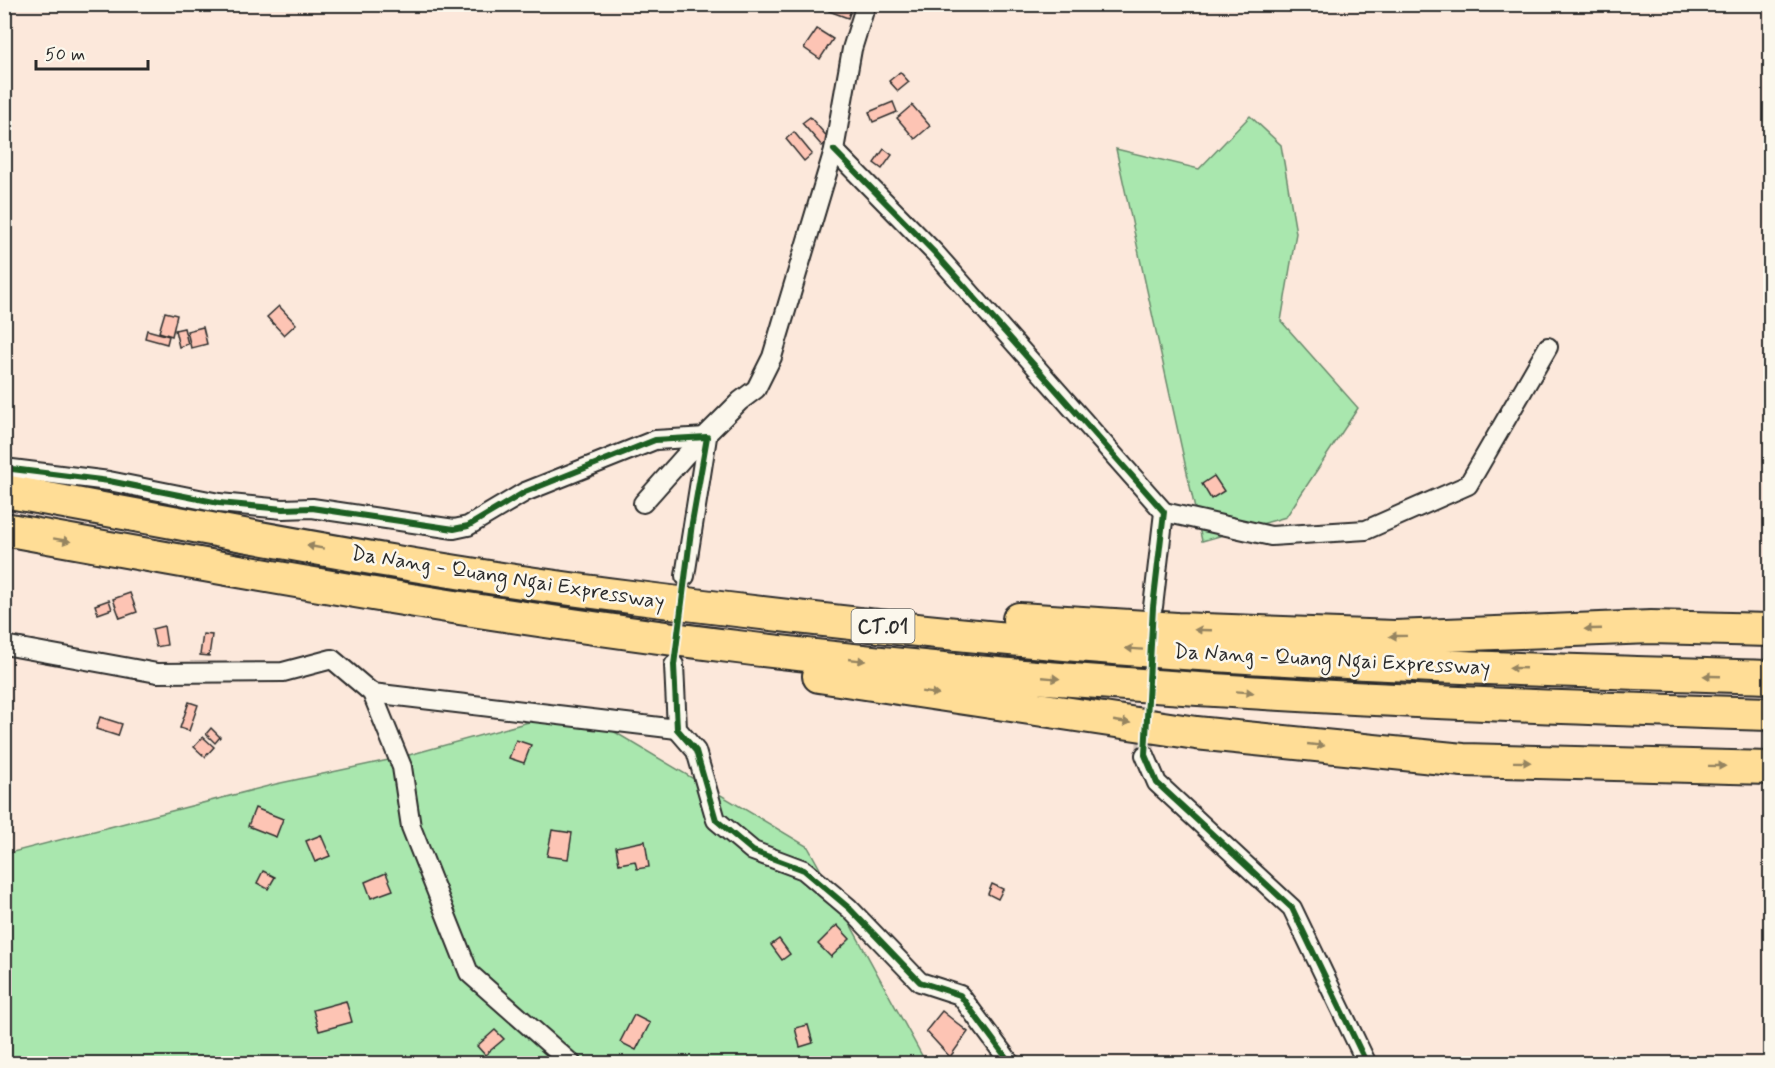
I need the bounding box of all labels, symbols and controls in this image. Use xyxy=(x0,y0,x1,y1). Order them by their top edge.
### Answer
scale bar xyxy=(36,33,148,71)
text: 50 m xyxy=(45,43,85,67)
one-way arrow xyxy=(53,536,72,545)
street label: Da Nang - Quang Ngai Expressway xyxy=(349,539,666,619)
one-way arrow xyxy=(306,543,325,552)
road number: CT.01 xyxy=(852,609,914,643)
one-way arrow xyxy=(1583,625,1602,634)
one-way arrow xyxy=(1193,626,1212,635)
one-way arrow xyxy=(1388,631,1407,641)
street label: Da Nang - Quang Ngai Expressway xyxy=(1173,638,1491,684)
one-way arrow xyxy=(1124,644,1143,654)
one-way arrow xyxy=(847,655,866,665)
one-way arrow xyxy=(1508,663,1527,672)
one-way arrow xyxy=(1703,671,1722,680)
one-way arrow xyxy=(1041,673,1060,683)
one-way arrow xyxy=(1236,688,1255,697)
one-way arrow xyxy=(920,689,939,698)
one-way arrow xyxy=(1113,718,1132,727)
one-way arrow xyxy=(1307,740,1326,750)
one-way arrow xyxy=(1512,757,1531,767)
one-way arrow xyxy=(1707,762,1726,771)

